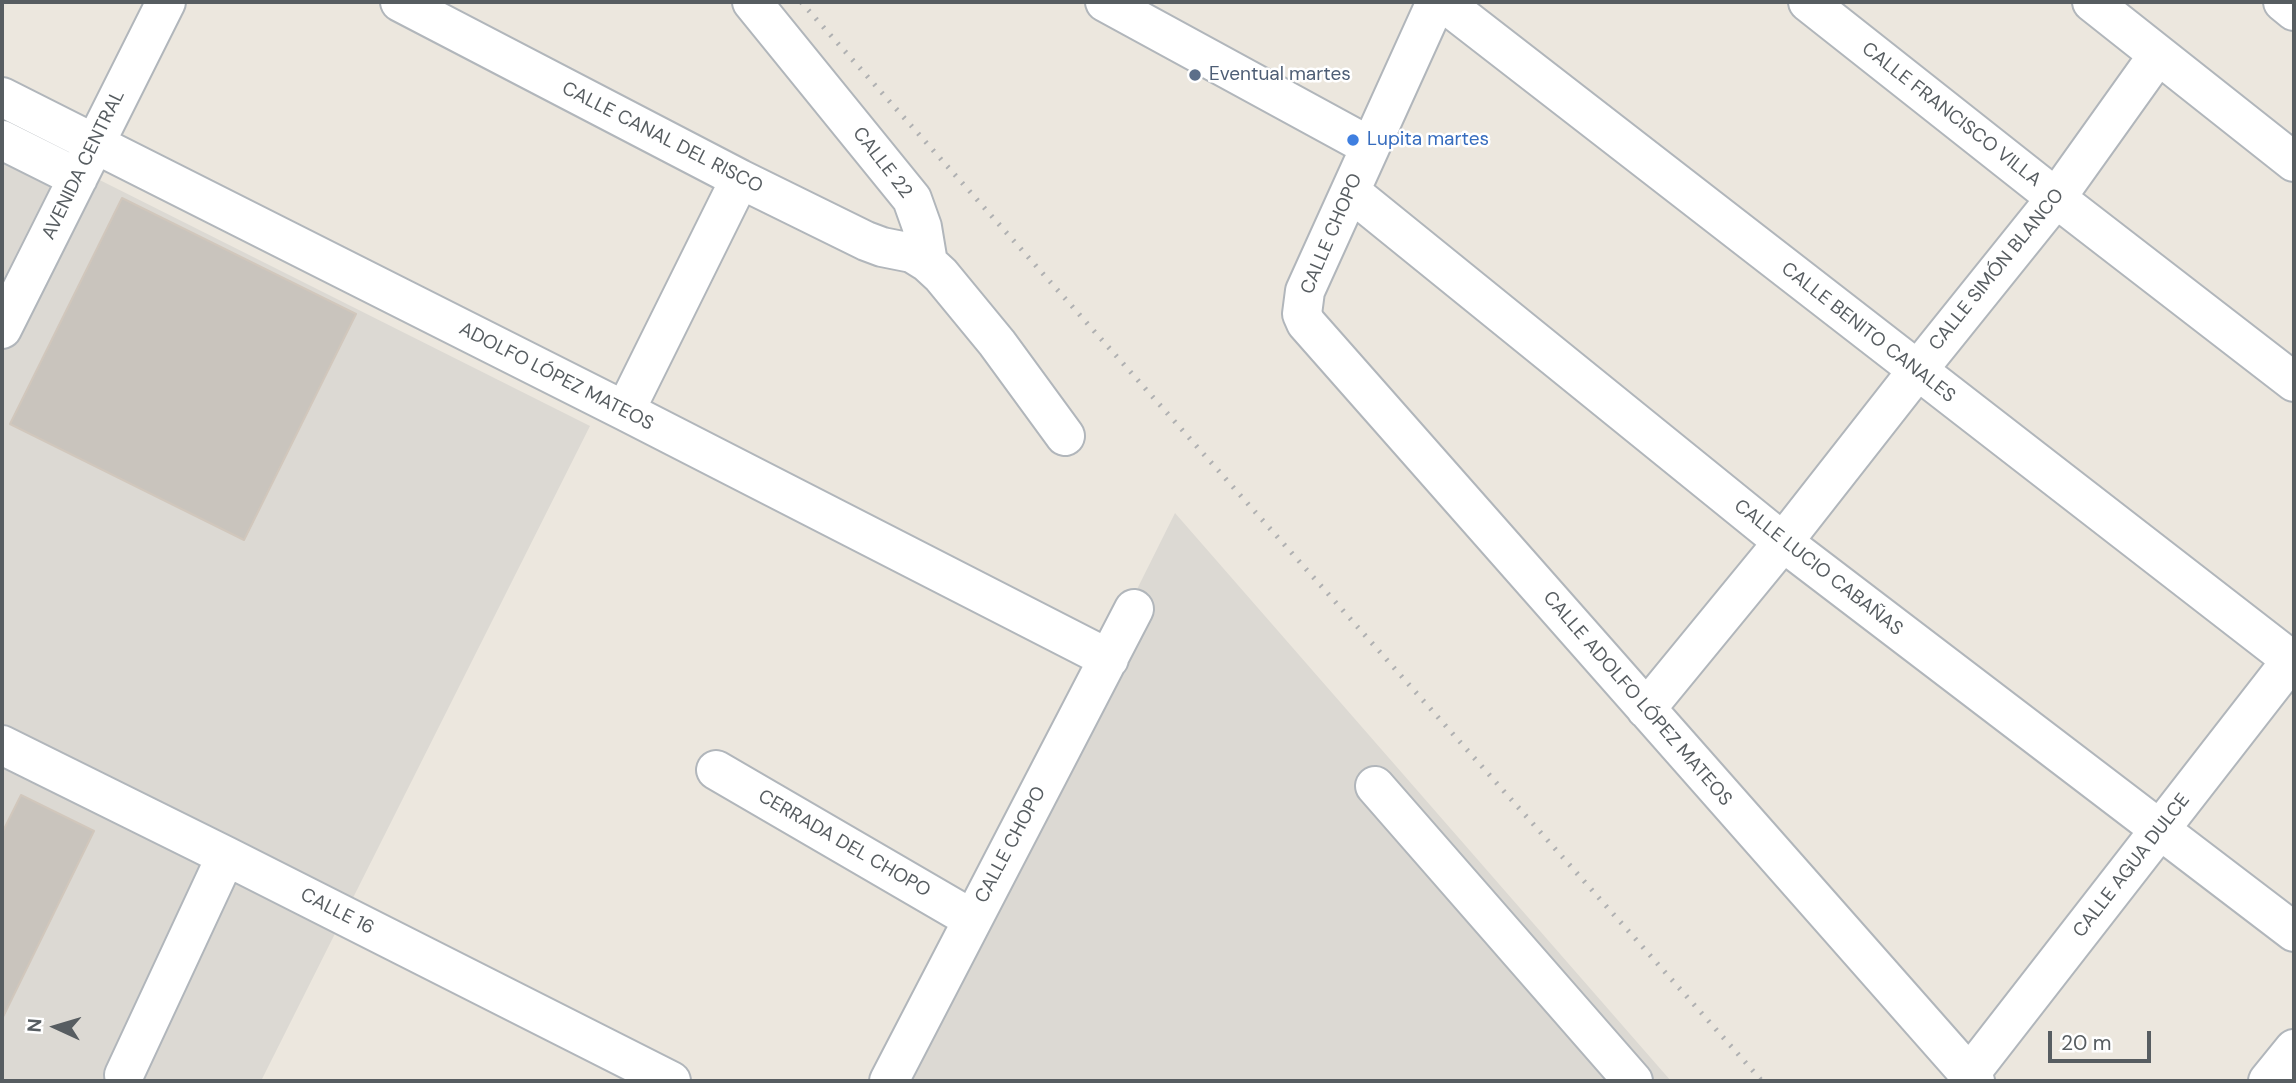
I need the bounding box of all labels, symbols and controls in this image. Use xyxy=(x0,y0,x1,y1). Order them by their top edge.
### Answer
street label: CALLE FRANCISCO VILLA xyxy=(1857,38,2045,192)
place label: Eventual martes xyxy=(1209,64,1351,86)
marker: Eventual martes xyxy=(1187,67,1203,83)
street label: CALLE CANAL DEL RISCO xyxy=(558,77,766,199)
street label: AVENIDA CENTRAL xyxy=(38,86,130,244)
street label: CALLE 22 xyxy=(847,123,917,203)
place label: Lupita martes xyxy=(1367,129,1489,151)
marker: Lupita martes xyxy=(1345,132,1361,148)
street label: CALLE CHOPO xyxy=(1296,170,1368,298)
street label: CALLE SIMÓN BLANCO xyxy=(1925,184,2069,356)
street label: CALLE BENITO CANALES xyxy=(1776,258,1960,408)
street label: ADOLFO LÓPEZ MATEOS xyxy=(455,318,657,436)
street label: CALLE LUCIO CABAÑAS xyxy=(1729,495,1907,641)
street label: CALLE ADOLFO LÓPEZ MATEOS xyxy=(1538,587,1736,811)
street label: CALLE CHOPO xyxy=(971,783,1051,907)
street label: CERRADA DEL CHOPO xyxy=(754,785,934,903)
street label: CALLE AGUA DULCE xyxy=(2069,790,2195,942)
street label: CALLE 16 xyxy=(296,884,378,940)
north arrow xyxy=(21,992,91,1062)
scale bar xyxy=(2051,1016,2154,1060)
text: N xyxy=(22,1018,48,1033)
text: 20 m xyxy=(2061,1029,2112,1057)

